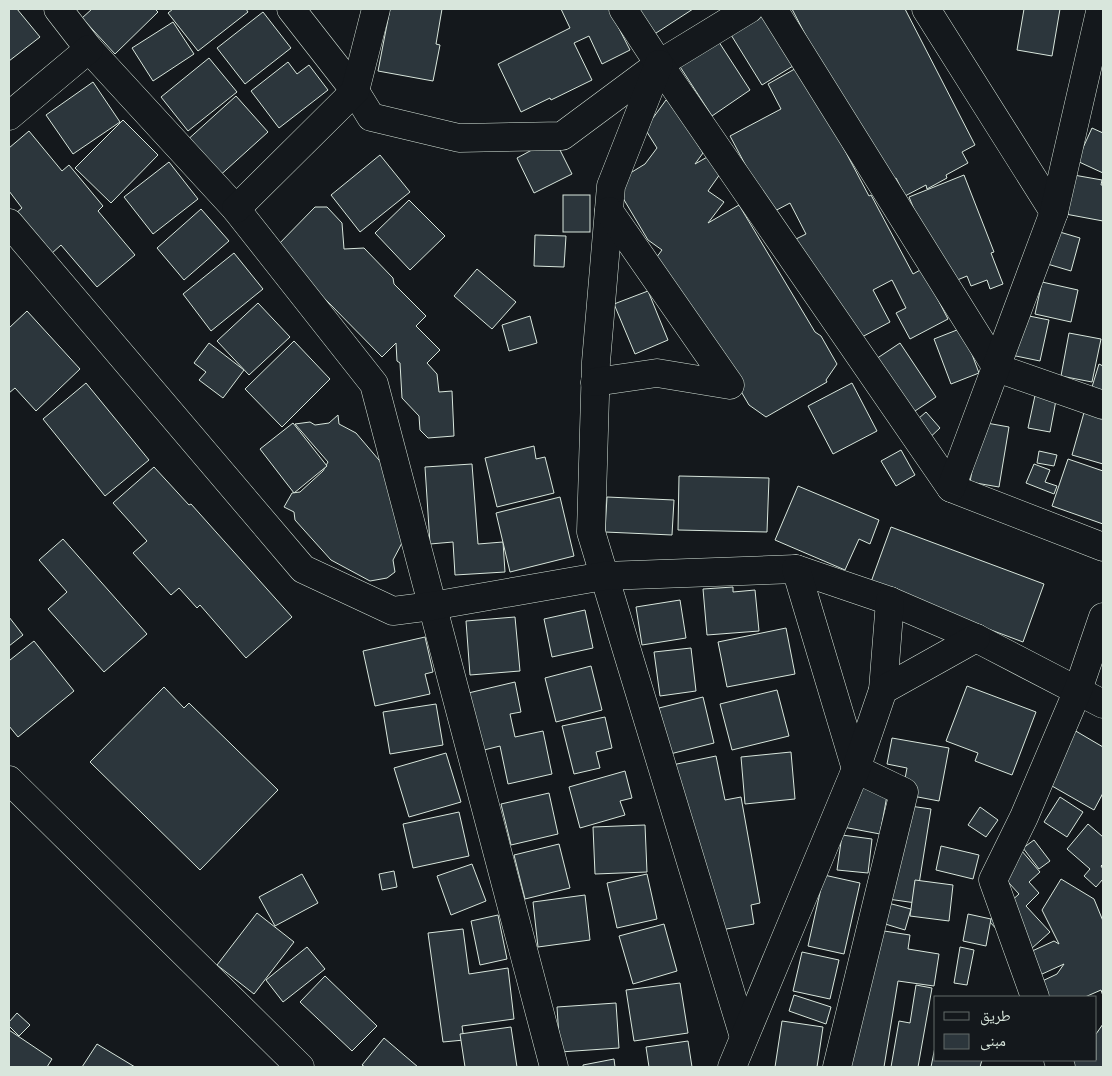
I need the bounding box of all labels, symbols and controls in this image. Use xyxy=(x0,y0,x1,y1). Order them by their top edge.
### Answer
legend xyxy=(934,996,1097,1061)
text: طريق xyxy=(980,1007,1011,1026)
text: مبنى xyxy=(980,1032,1006,1051)

